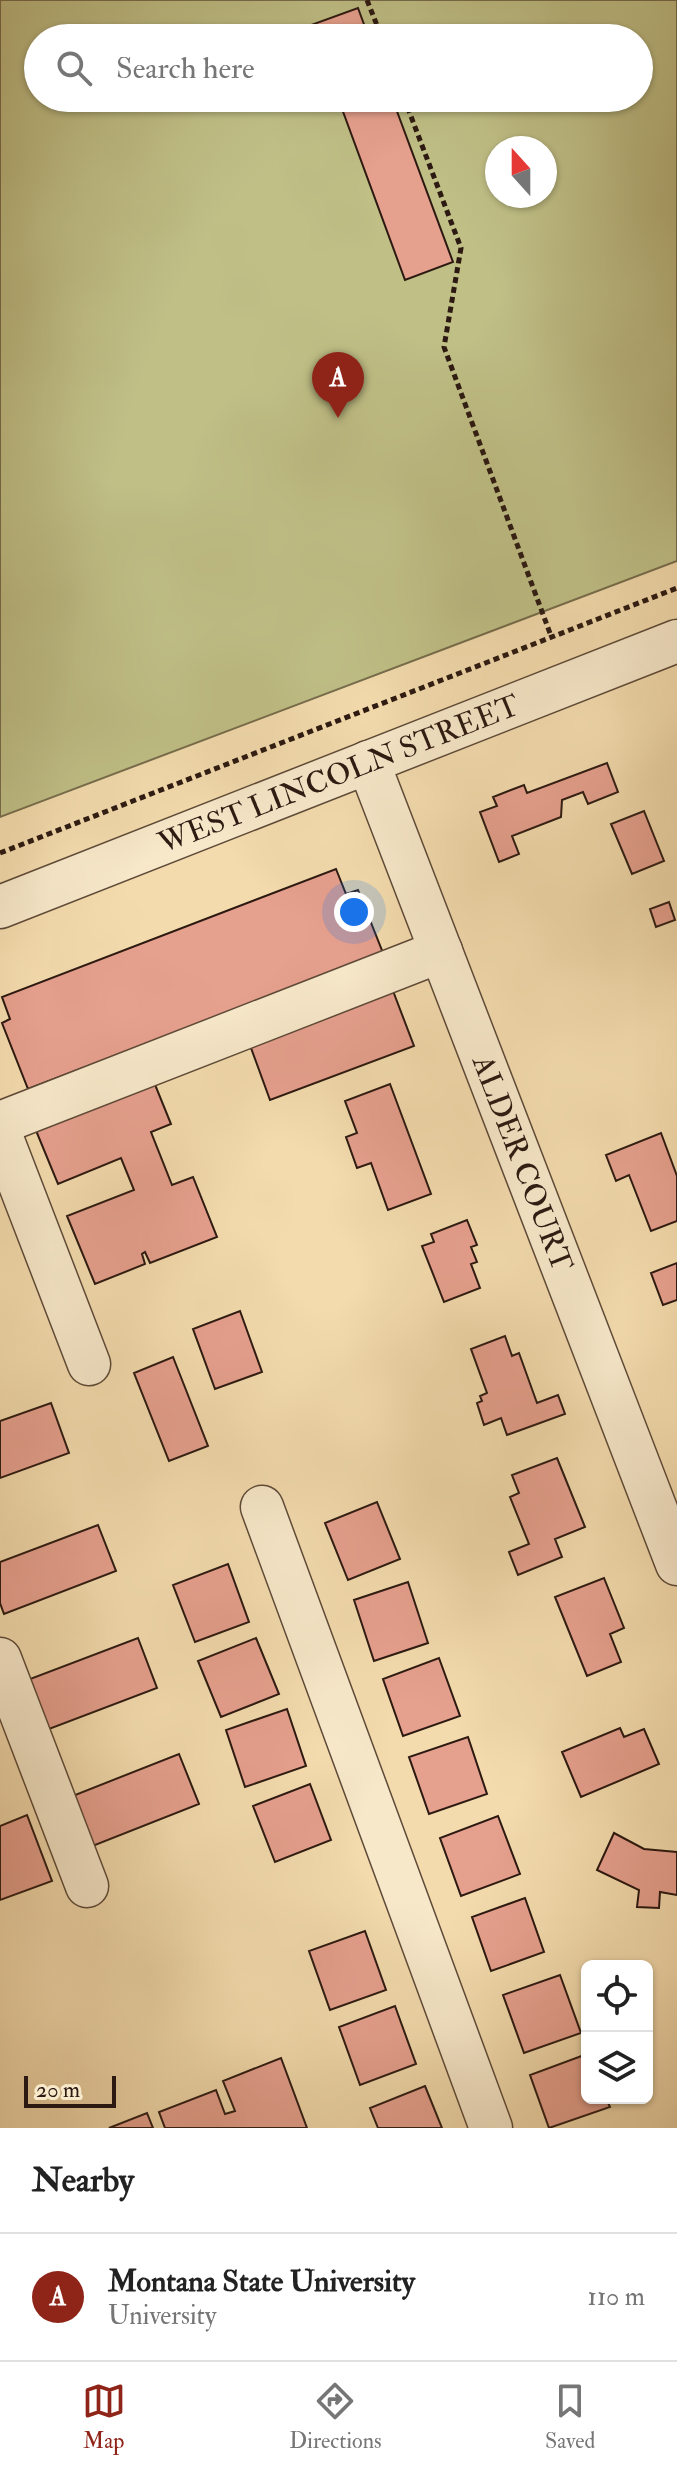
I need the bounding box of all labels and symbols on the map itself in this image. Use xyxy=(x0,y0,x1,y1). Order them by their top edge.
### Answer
north arrow xyxy=(485,136,557,208)
pin: A xyxy=(312,352,364,418)
street label: WEST LINCOLN STREET xyxy=(152,687,525,862)
your location xyxy=(334,892,374,932)
street label: ALDER COURT xyxy=(463,1049,581,1277)
scale bar xyxy=(24,2072,116,2108)

